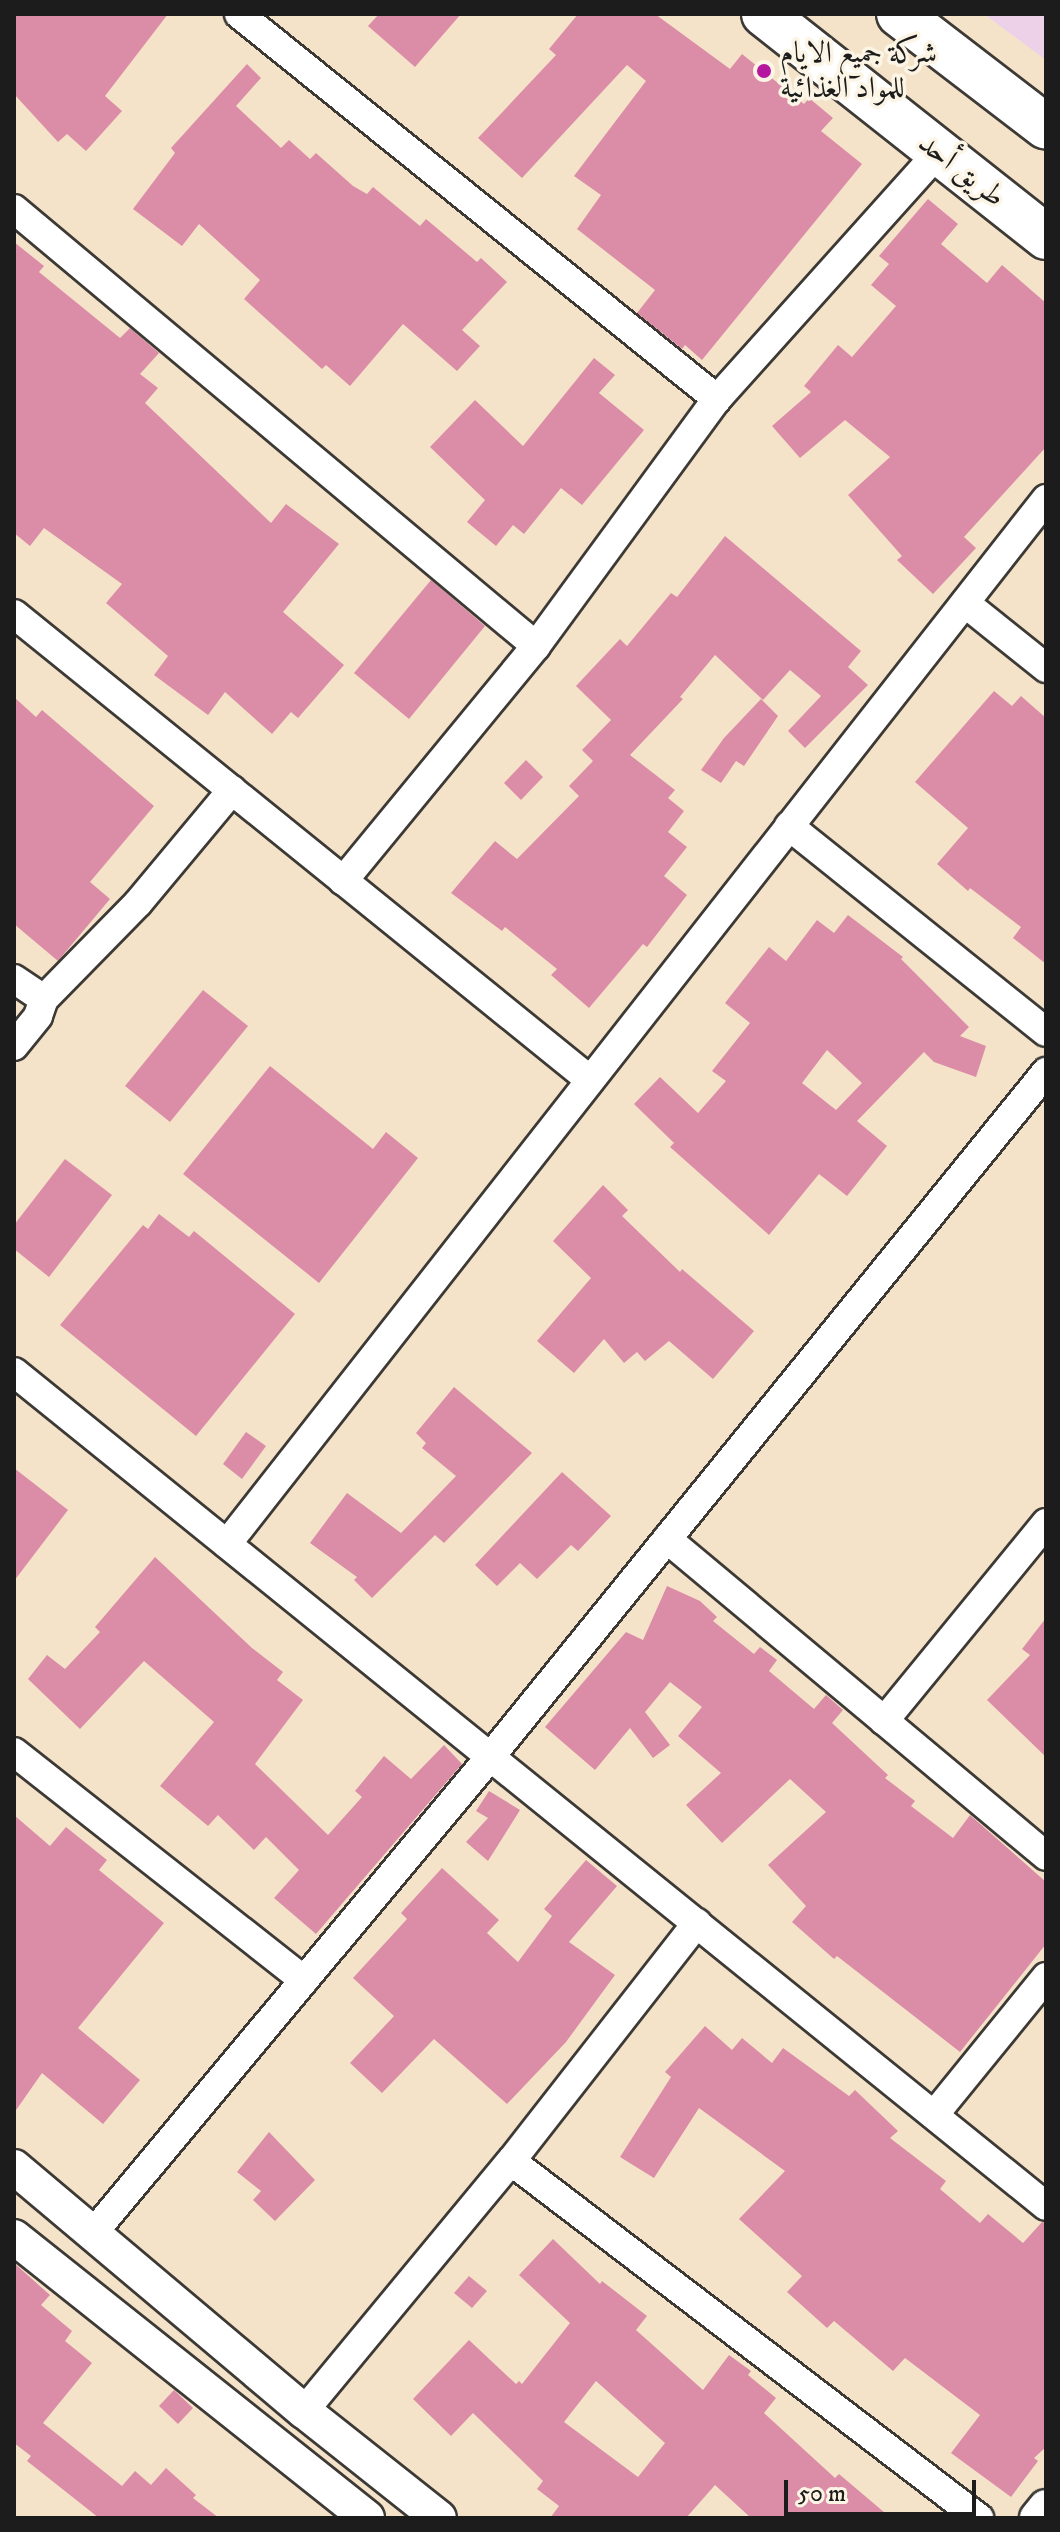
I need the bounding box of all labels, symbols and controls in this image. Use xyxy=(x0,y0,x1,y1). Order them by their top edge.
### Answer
place label: شركة جميع الايام للمواد الغذائية xyxy=(780,36,937,106)
marker: شركة جميع الايام للمواد الغذائية xyxy=(755,62,773,80)
street label: طريق أحد xyxy=(910,126,1012,216)
scale bar xyxy=(788,2464,980,2514)
text: 50 m xyxy=(798,2479,846,2509)

